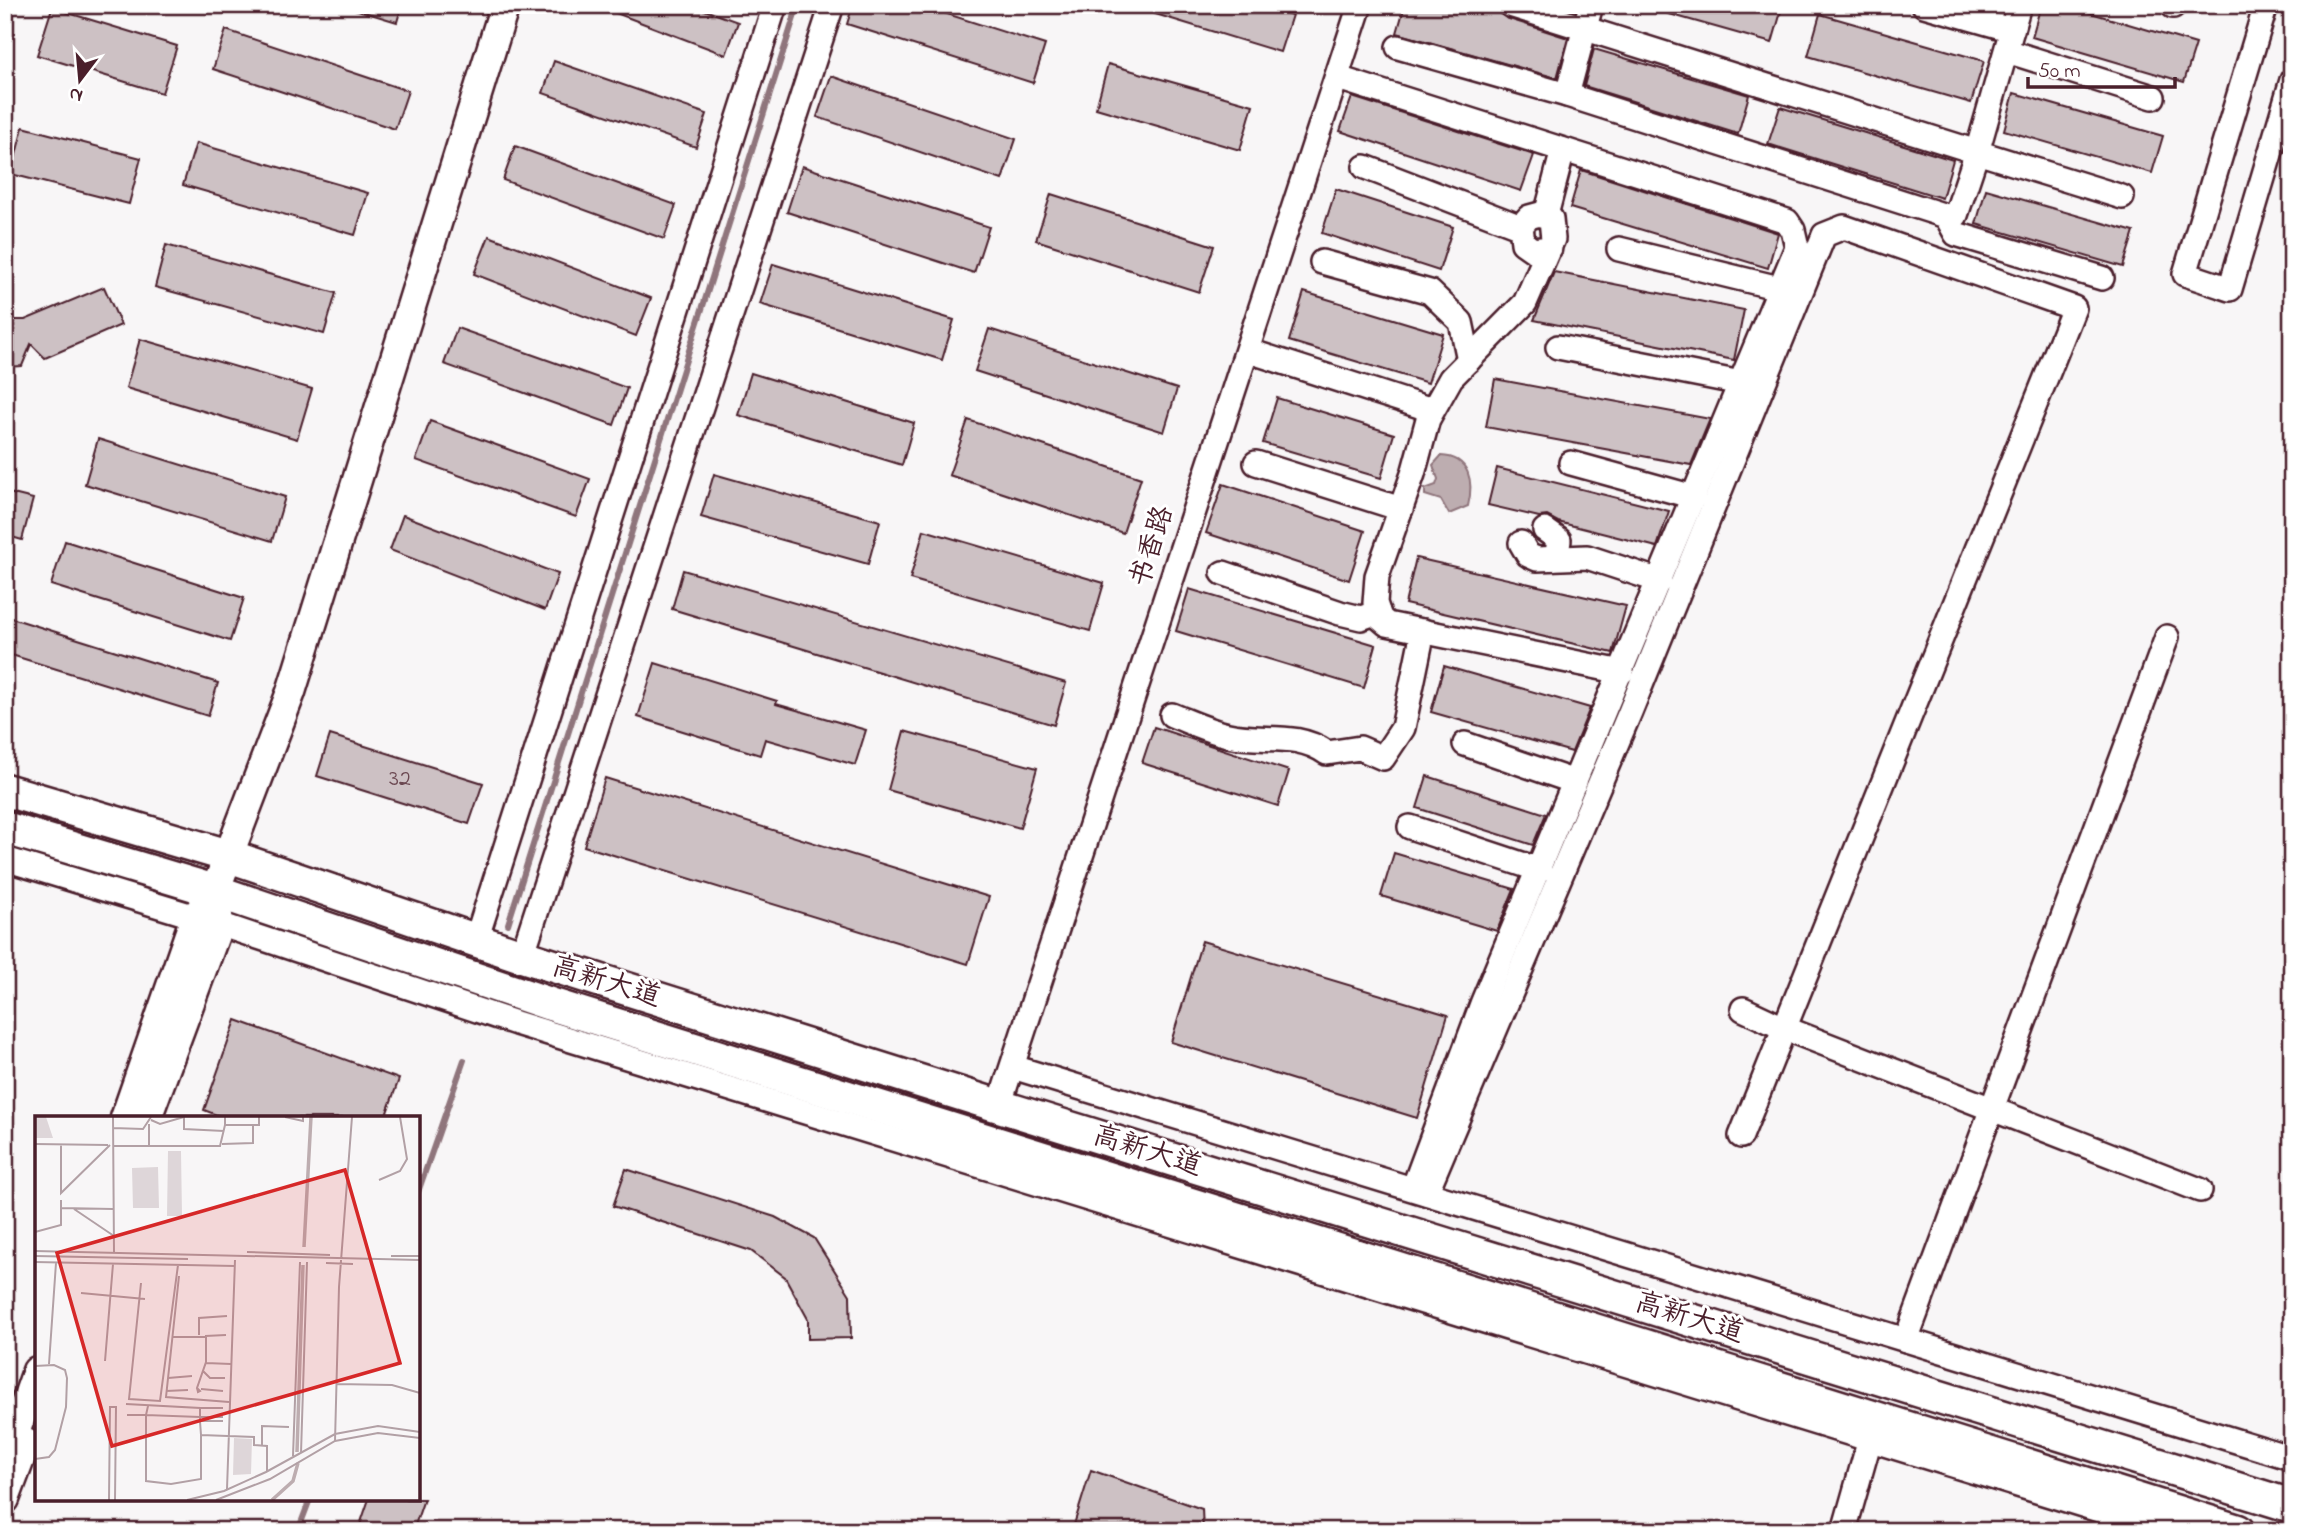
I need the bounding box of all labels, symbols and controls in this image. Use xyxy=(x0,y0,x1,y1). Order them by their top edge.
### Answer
north arrow xyxy=(46,46,116,116)
scale bar xyxy=(2028,46,2174,90)
text: 50 m xyxy=(2038,57,2081,87)
text: N xyxy=(66,79,86,109)
street label: 书香路 xyxy=(1121,501,1185,593)
house number: 32 xyxy=(389,762,411,797)
street label: 高新大道 xyxy=(546,947,666,1019)
inset map xyxy=(35,1116,420,1501)
street label: 高新大道 xyxy=(1087,1116,1207,1188)
street label: 高新大道 xyxy=(1629,1283,1749,1355)

